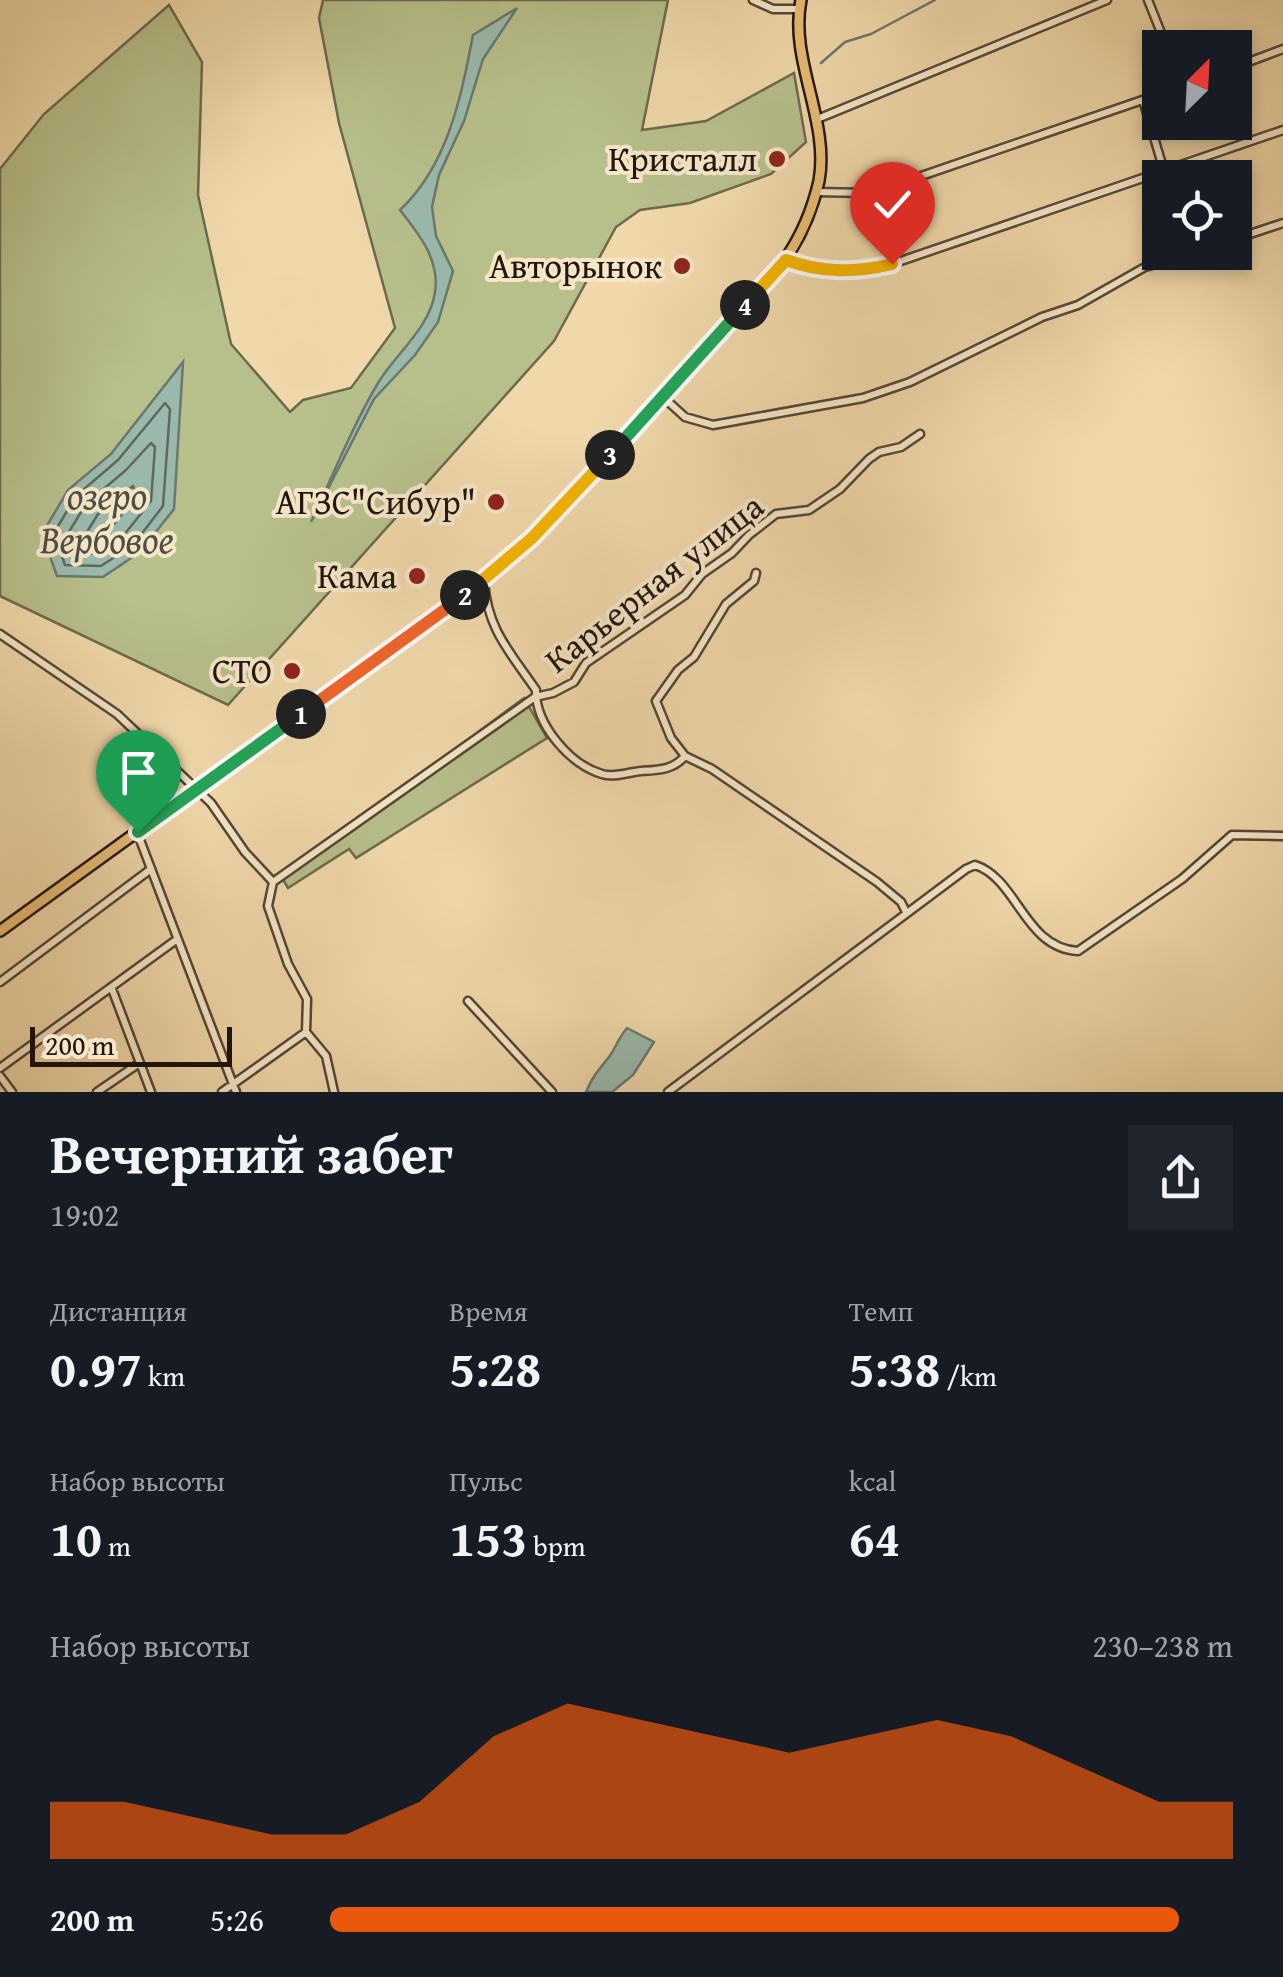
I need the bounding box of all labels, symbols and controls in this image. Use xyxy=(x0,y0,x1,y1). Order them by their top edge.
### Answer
north arrow xyxy=(1142,30,1252,140)
map controls xyxy=(1142,30,1252,270)
place label: Кристалл xyxy=(608,133,757,184)
marker: Кристалл xyxy=(766,148,788,170)
button: locate xyxy=(1142,160,1252,270)
pin xyxy=(850,162,935,265)
icon: check xyxy=(865,177,920,232)
place label: Авторынок xyxy=(489,240,663,291)
marker: Авторынок xyxy=(671,255,693,277)
pin: 4 xyxy=(720,280,770,330)
text: 4 xyxy=(738,284,752,325)
pin: 3 xyxy=(585,430,635,480)
text: 3 xyxy=(603,434,617,475)
water label: озеро Вербовое xyxy=(39,467,174,567)
place label: АГЗС"Сибур" xyxy=(275,476,476,527)
street label: Карьерная улица xyxy=(533,480,774,685)
marker: АГЗС"Сибур" xyxy=(485,491,507,513)
place label: Кама xyxy=(317,550,397,601)
marker: Кама xyxy=(406,565,428,587)
pin: 2 xyxy=(440,570,490,620)
text: 2 xyxy=(458,574,472,615)
place label: СТО xyxy=(212,645,272,696)
marker: СТО xyxy=(281,660,303,682)
pin: 1 xyxy=(276,689,326,739)
text: 1 xyxy=(294,693,308,734)
pin xyxy=(96,730,181,833)
icon: arrive xyxy=(111,745,166,800)
scale bar xyxy=(30,1022,232,1066)
text: 200 m xyxy=(45,1024,114,1065)
text: Вечерний забег xyxy=(50,1113,453,1193)
button: share xyxy=(1128,1125,1233,1230)
text: 19:02 xyxy=(50,1191,119,1238)
text: Дистанция xyxy=(50,1290,187,1331)
text: Время xyxy=(449,1290,528,1331)
text: Темп xyxy=(849,1290,913,1331)
text: 0.97 xyxy=(50,1331,142,1404)
text: 5:28 xyxy=(449,1331,541,1404)
text: 5:38 xyxy=(849,1331,941,1404)
text: km xyxy=(142,1355,185,1396)
text: /km xyxy=(941,1355,997,1396)
text: Набор высоты xyxy=(50,1460,225,1501)
text: Пульс xyxy=(449,1460,523,1501)
text: kcal xyxy=(849,1460,896,1501)
text: 10 xyxy=(50,1501,102,1574)
text: 153 xyxy=(449,1501,527,1574)
text: 64 xyxy=(849,1501,900,1574)
text: m xyxy=(102,1525,131,1566)
text: bpm xyxy=(527,1525,586,1566)
text: Набор высоты xyxy=(50,1622,250,1669)
text: 230–238 m xyxy=(1092,1622,1233,1669)
text: 200 m xyxy=(50,1896,134,1943)
text: 5:26 xyxy=(210,1896,264,1943)

